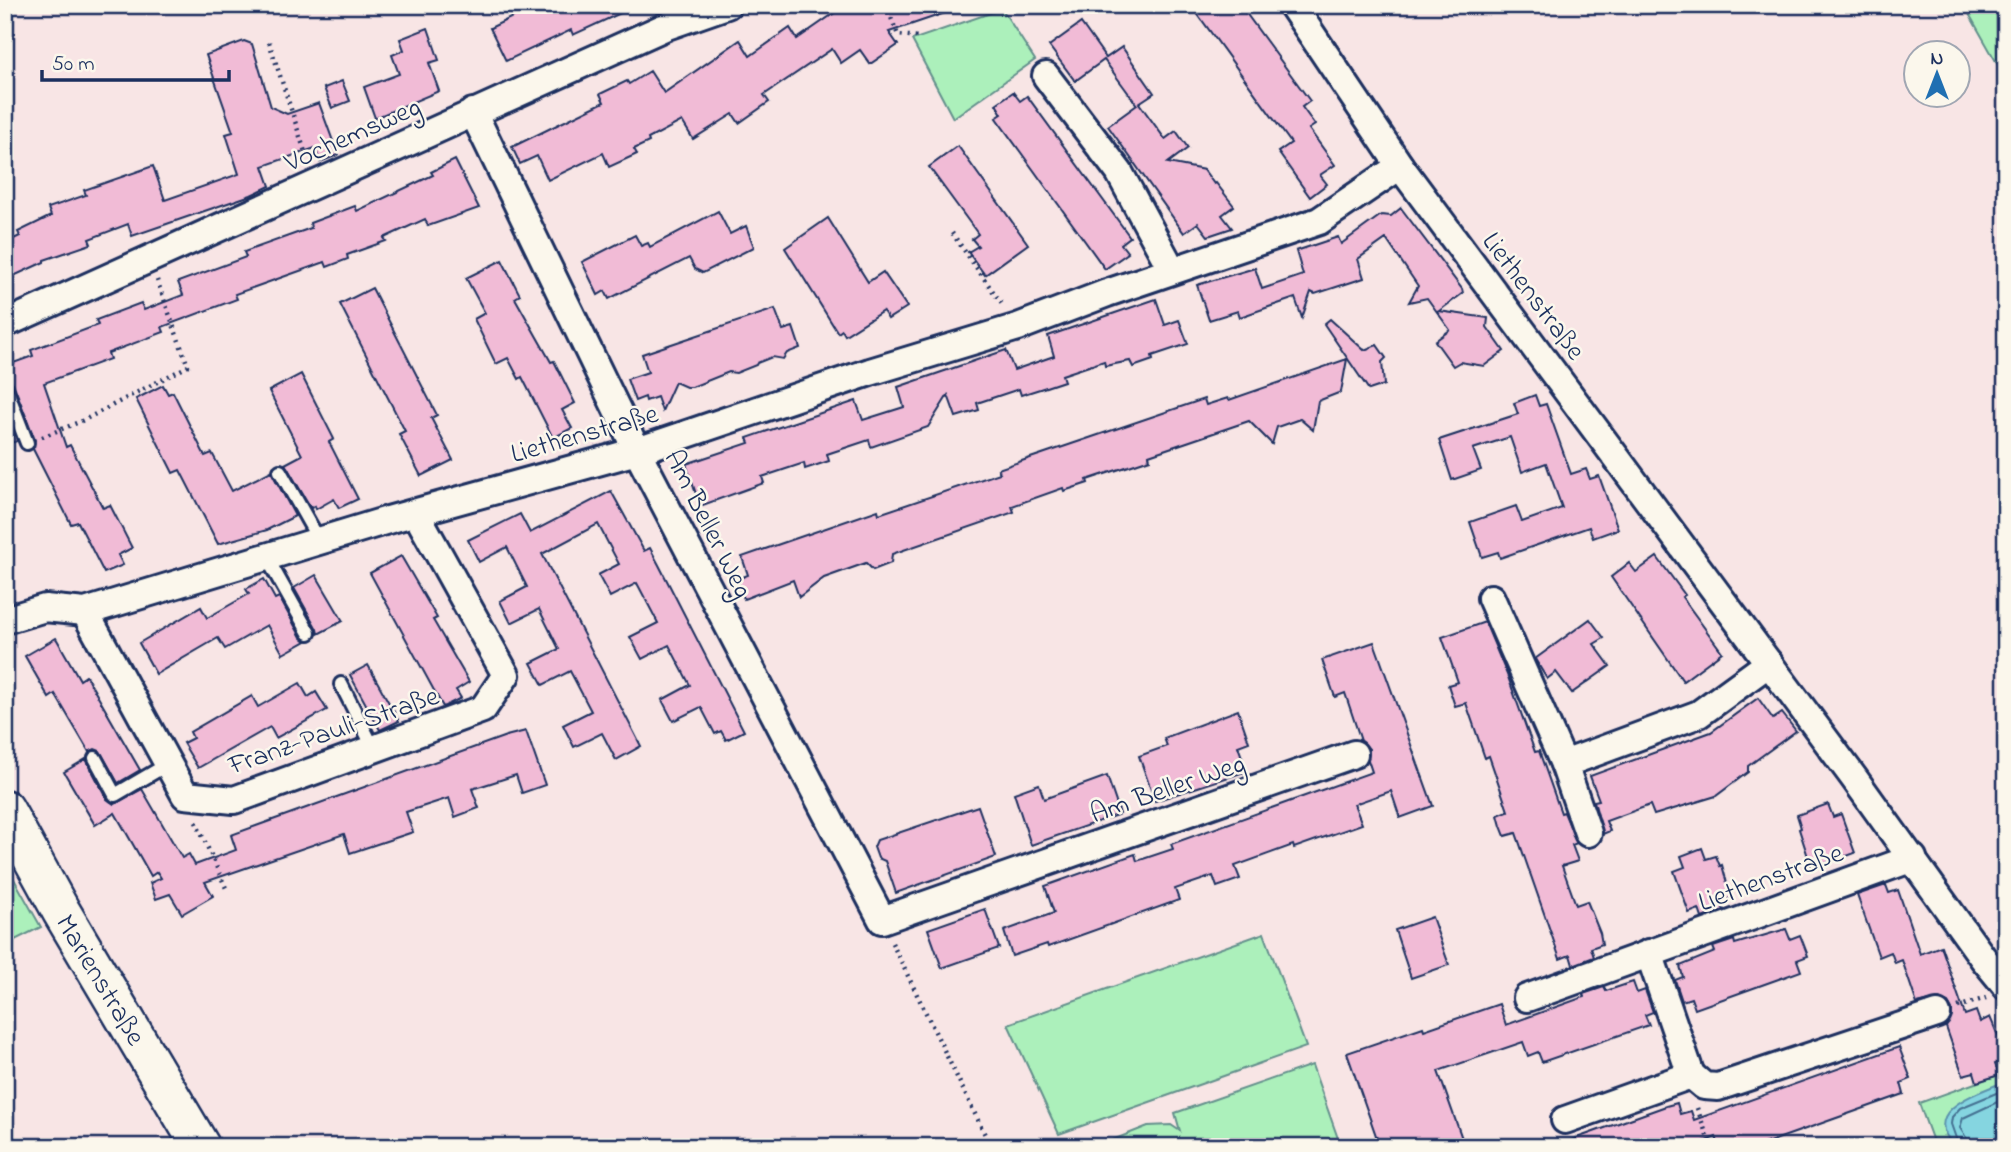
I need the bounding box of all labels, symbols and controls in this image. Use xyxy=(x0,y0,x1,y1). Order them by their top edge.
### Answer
scale bar xyxy=(42,38,229,82)
north arrow xyxy=(1902,38,1972,108)
text: N xyxy=(1931,46,1944,73)
text: 50 m xyxy=(52,50,95,80)
street label: Vochemsweg xyxy=(278,88,428,185)
street label: Liethenstraße xyxy=(1470,224,1594,370)
street label: Liethenstraße xyxy=(506,395,664,476)
street label: Am Beller Weg xyxy=(652,443,762,606)
street label: Franz-Pauli-Straße xyxy=(223,677,445,788)
street label: Am Beller Weg xyxy=(1085,745,1251,836)
street label: Liethenstraße xyxy=(1693,834,1850,924)
street label: Marienstraße xyxy=(44,907,155,1055)

